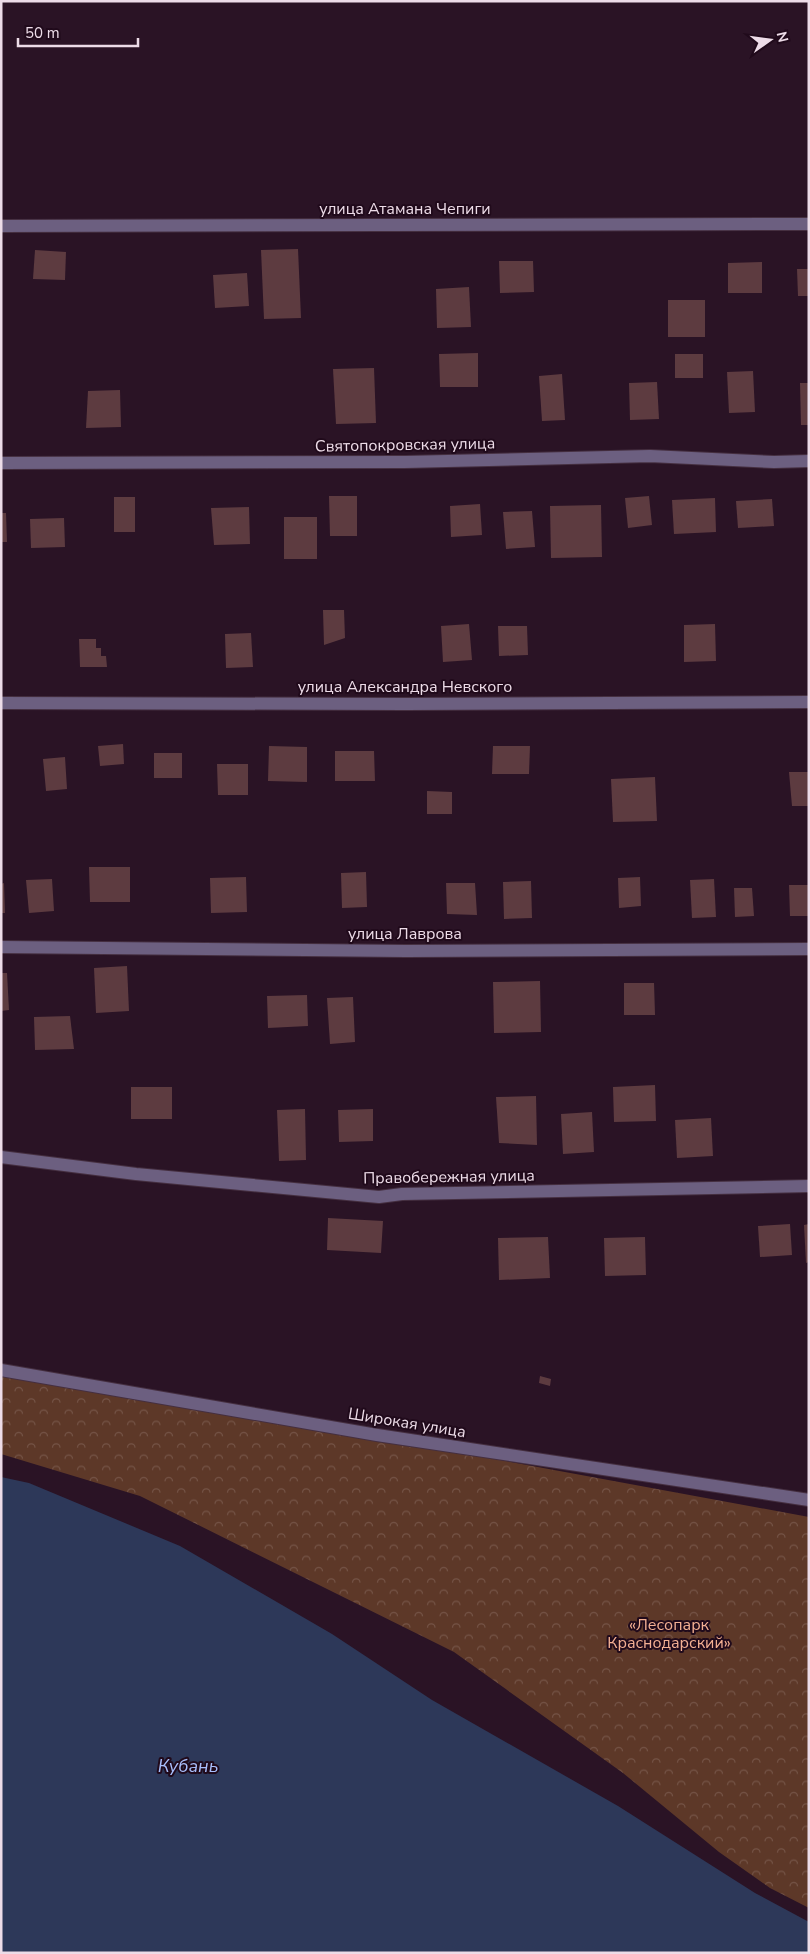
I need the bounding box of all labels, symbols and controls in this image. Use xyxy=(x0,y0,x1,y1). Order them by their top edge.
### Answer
scale bar xyxy=(18,15,138,47)
north arrow xyxy=(745,15,795,65)
text: 50 m xyxy=(25,23,60,43)
text: N xyxy=(772,30,793,44)
street label: улица Атамана Чепиги xyxy=(319,198,491,220)
street label: Святопокровская улица xyxy=(315,432,495,458)
street label: улица Александра Невского xyxy=(298,676,512,698)
street label: улица Лаврова xyxy=(348,923,462,945)
street label: Правобережная улица xyxy=(363,1165,535,1189)
street label: Широкая улица xyxy=(346,1403,468,1443)
park label: «Лесопарк Краснодарский» xyxy=(607,1614,731,1654)
water label: Кубань xyxy=(158,1754,218,1778)

